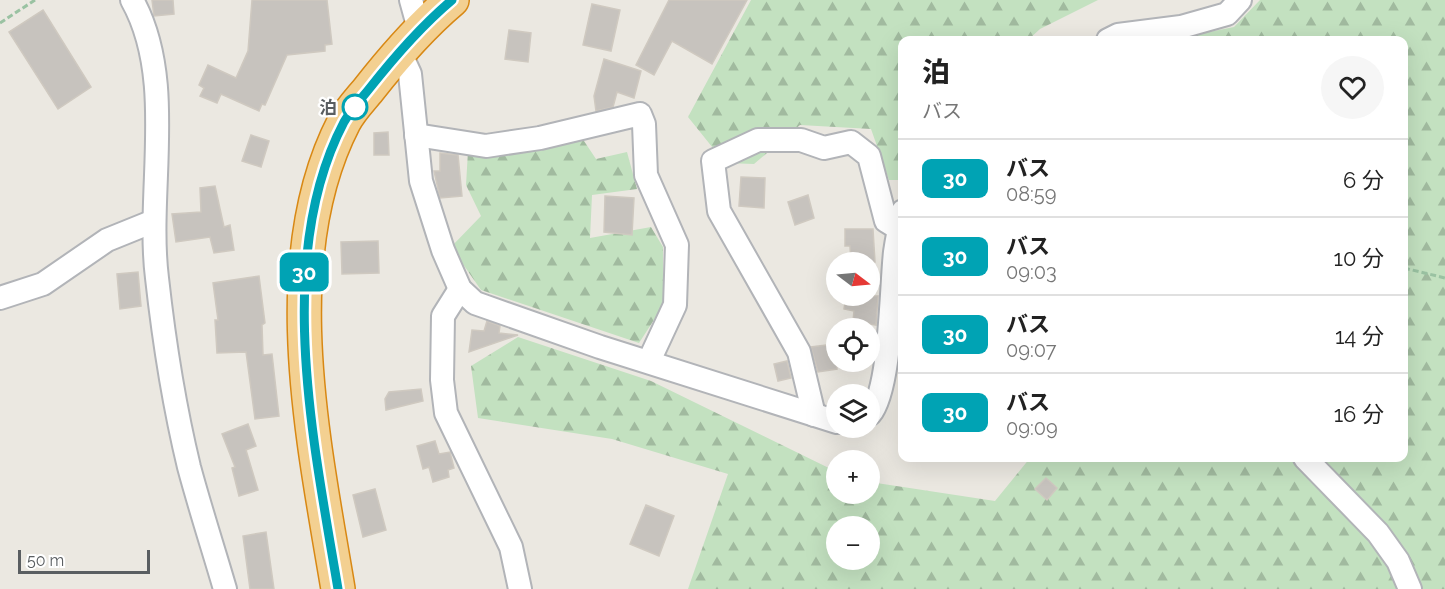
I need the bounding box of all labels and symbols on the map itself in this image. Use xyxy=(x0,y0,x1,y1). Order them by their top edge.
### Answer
marker: 泊 xyxy=(342,94,368,120)
place label: 泊 xyxy=(319,97,337,118)
line badge: 30 xyxy=(277,252,331,292)
north arrow xyxy=(826,252,880,306)
scale bar xyxy=(18,547,150,574)

